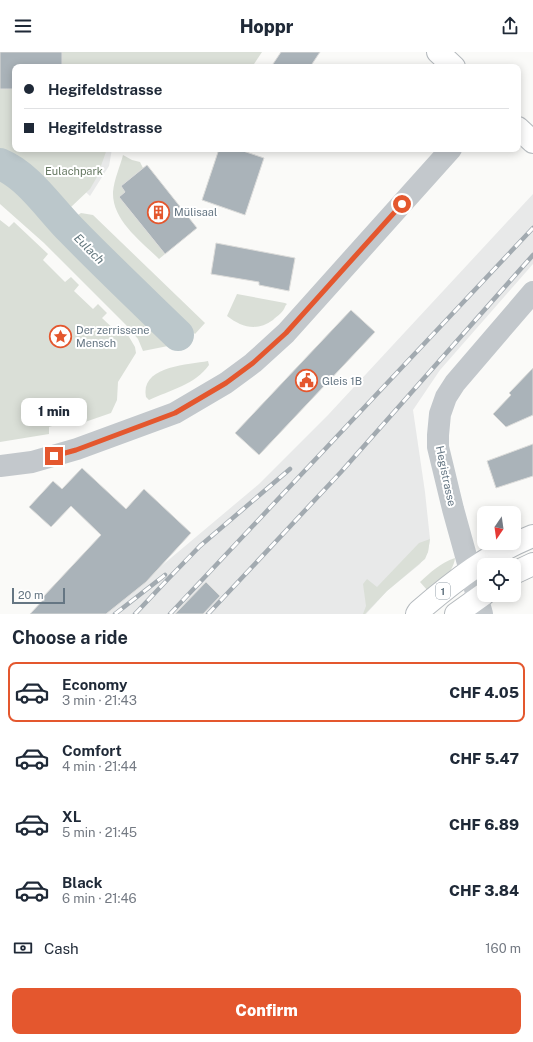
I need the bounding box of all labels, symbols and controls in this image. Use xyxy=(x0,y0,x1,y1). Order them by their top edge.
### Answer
icon: menu xyxy=(12,15,34,37)
icon: share xyxy=(499,15,521,37)
text: Hoppr xyxy=(240,16,293,37)
text: Hegifeldstrasse xyxy=(48,81,162,98)
text: Hegifeldstrasse xyxy=(48,119,162,136)
park label: Eulachpark xyxy=(45,165,103,177)
route start xyxy=(393,195,411,213)
building icon: Mülisaal xyxy=(145,199,171,225)
place label: Mülisaal xyxy=(174,206,217,218)
water label: Eulach xyxy=(71,231,107,267)
place icon: Der zerrissene Mensch xyxy=(48,323,74,349)
place label: Der zerrissene Mensch xyxy=(76,324,150,349)
public building icon: Gleis 1B xyxy=(293,368,319,394)
place label: Gleis 1B xyxy=(322,375,362,387)
callout: 1 min xyxy=(21,398,87,426)
text: 1 min xyxy=(38,404,70,419)
street label: Hegistrasse xyxy=(434,445,458,507)
route end xyxy=(45,447,63,465)
north arrow xyxy=(477,506,521,550)
map controls xyxy=(477,506,521,602)
button: locate xyxy=(477,558,521,602)
road number: 1 xyxy=(436,583,450,599)
scale bar xyxy=(12,586,65,605)
text: 20 m xyxy=(18,589,43,601)
text: Choose a ride xyxy=(12,627,128,648)
icon: car xyxy=(14,674,50,710)
text: Economy xyxy=(62,676,127,693)
text: CHF 4.05 xyxy=(449,684,519,701)
text: 3 min · 21:43 xyxy=(62,693,137,708)
icon: car xyxy=(14,740,50,776)
text: Comfort xyxy=(62,742,122,759)
text: CHF 5.47 xyxy=(450,750,519,767)
text: 4 min · 21:44 xyxy=(62,759,137,774)
icon: car xyxy=(14,806,50,842)
text: XL xyxy=(62,808,81,825)
text: CHF 6.89 xyxy=(449,816,519,833)
text: 5 min · 21:45 xyxy=(62,825,137,840)
icon: car xyxy=(14,872,50,908)
text: Black xyxy=(62,874,102,891)
text: CHF 3.84 xyxy=(449,882,519,899)
text: 6 min · 21:46 xyxy=(62,891,137,906)
icon: cash xyxy=(12,937,34,959)
text: Cash xyxy=(44,940,79,957)
text: 160 m xyxy=(485,941,521,956)
button: Confirm xyxy=(12,988,521,1034)

